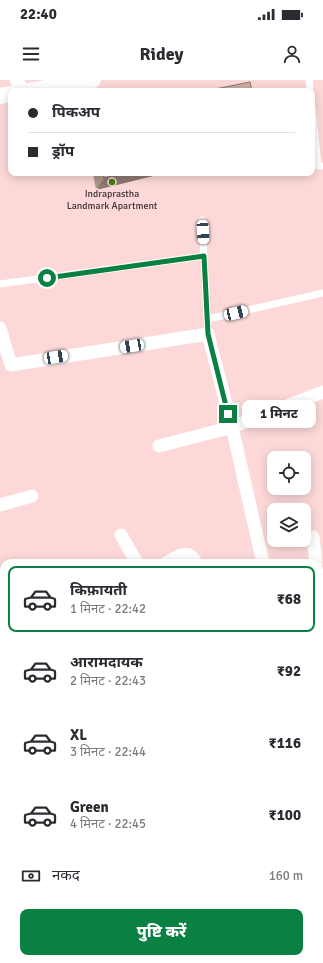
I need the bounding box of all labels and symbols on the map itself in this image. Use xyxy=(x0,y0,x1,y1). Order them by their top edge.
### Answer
marker: Indraprastha Landmark Apartment xyxy=(107,177,117,187)
place label: Indraprastha Landmark Apartment xyxy=(67,188,158,212)
car xyxy=(196,220,210,244)
route start xyxy=(38,269,56,287)
car xyxy=(223,304,249,322)
car xyxy=(119,338,145,354)
car xyxy=(43,349,69,365)
callout: 1 मिनट xyxy=(242,400,316,428)
route end xyxy=(219,405,237,423)

